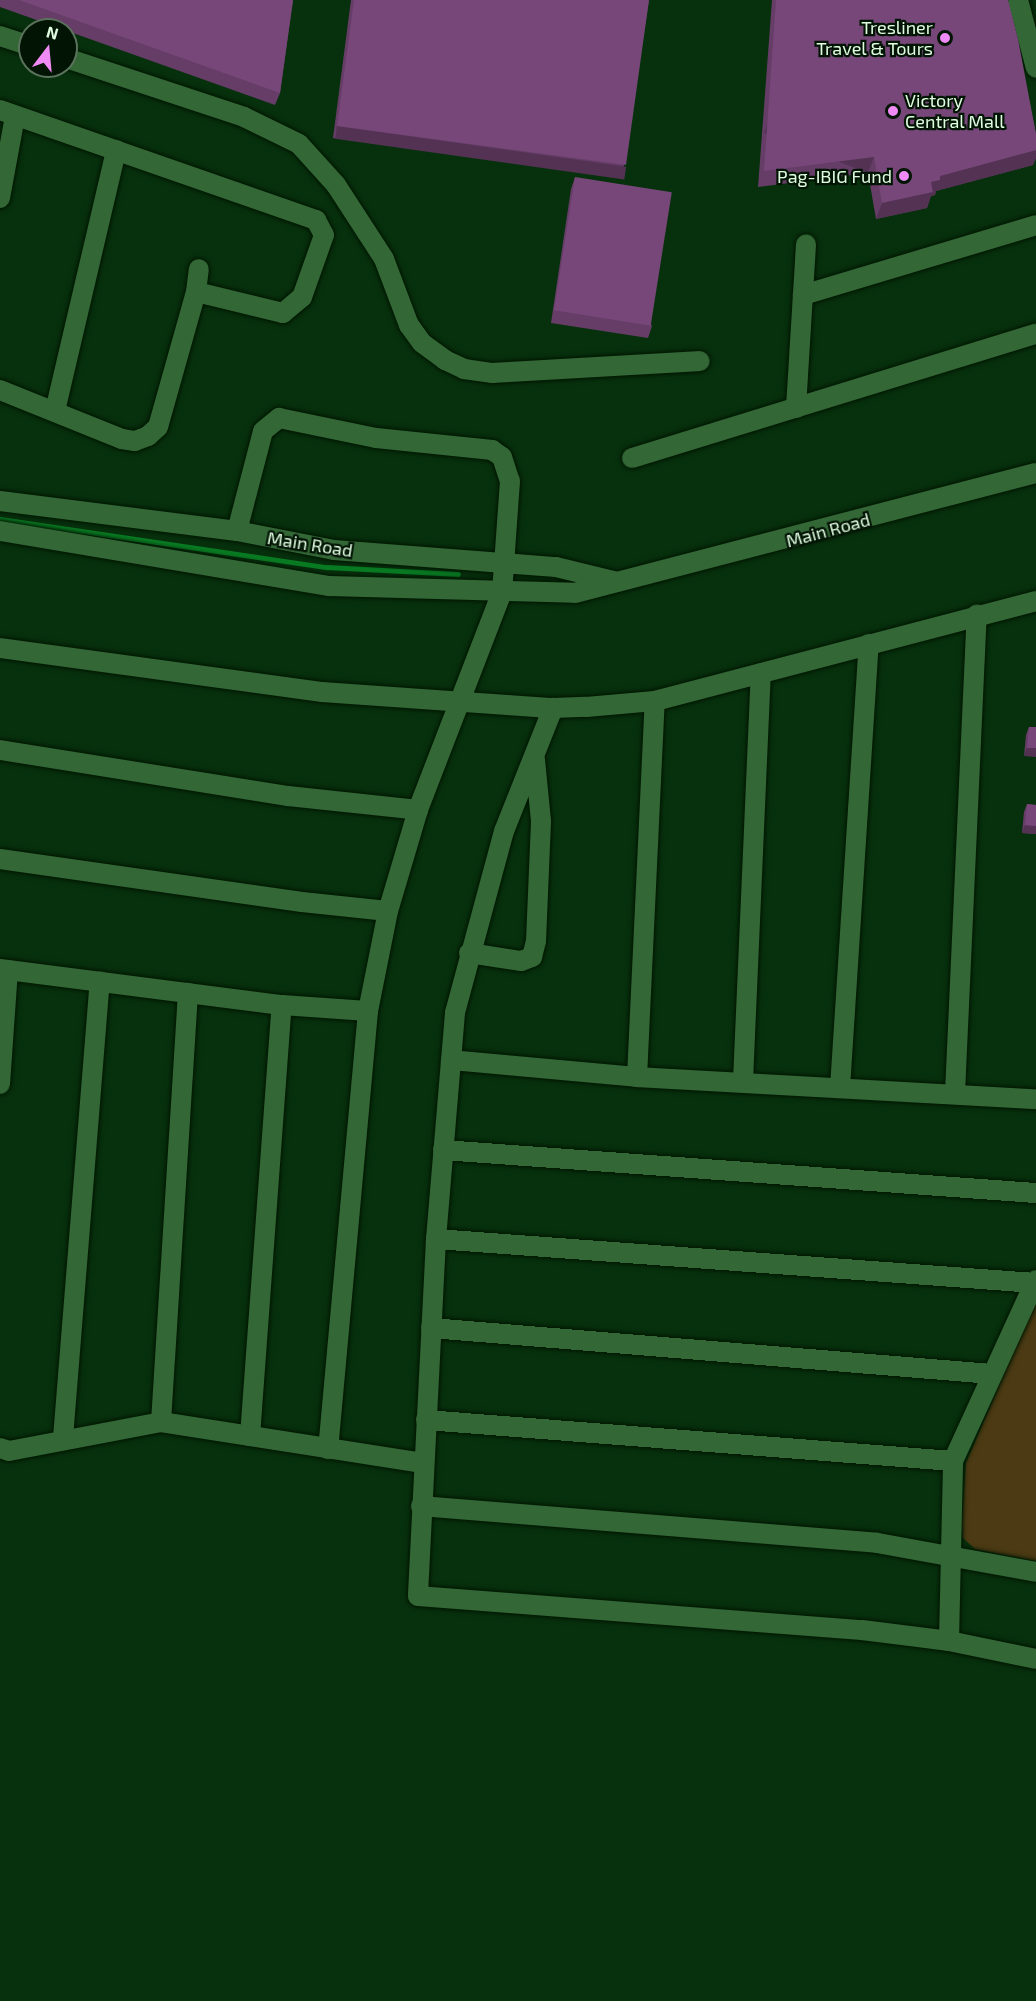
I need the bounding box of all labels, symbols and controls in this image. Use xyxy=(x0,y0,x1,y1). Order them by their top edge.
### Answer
place label: Tresliner Travel & Tours xyxy=(815,17,933,60)
north arrow xyxy=(18,18,78,78)
text: N xyxy=(44,21,61,43)
marker: Tresliner Travel & Tours xyxy=(938,31,952,45)
place label: Victory Central Mall xyxy=(905,90,1005,132)
marker: Victory Central Mall xyxy=(886,104,900,118)
place label: Pag-IBIG Fund xyxy=(777,165,892,187)
marker: Pag-IBIG Fund xyxy=(897,169,911,183)
street label: Main Road xyxy=(784,508,872,552)
street label: Main Road xyxy=(266,527,354,561)

